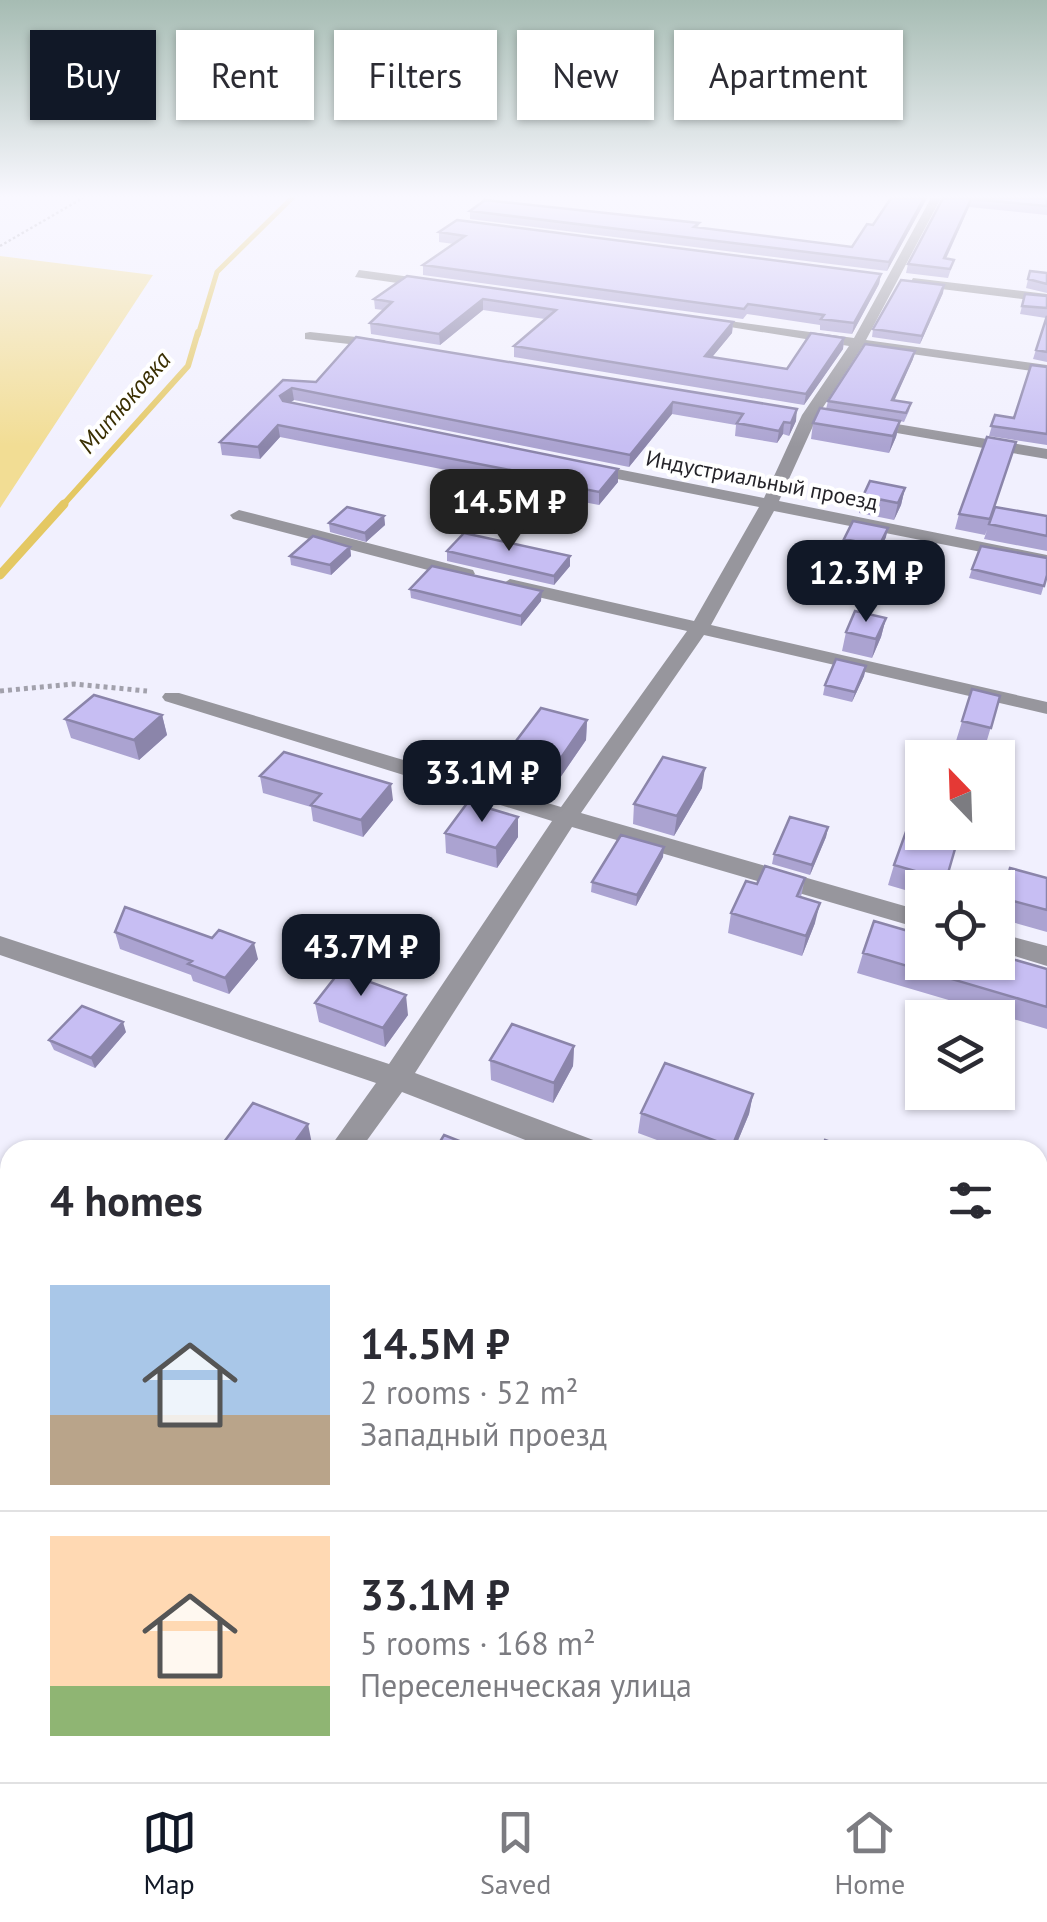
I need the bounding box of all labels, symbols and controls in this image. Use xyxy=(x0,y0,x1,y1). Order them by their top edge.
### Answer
chip: Buy xyxy=(30,30,156,120)
chip: Rent xyxy=(176,30,314,120)
chip: Filters xyxy=(334,30,497,120)
chip: New xyxy=(517,30,654,120)
chip: Apartment xyxy=(674,30,903,120)
water label: Митюковка xyxy=(71,344,177,460)
street label: Индустриальный проезд xyxy=(644,444,881,516)
pin: 14.5M ₽ xyxy=(417,469,601,554)
text: 14.5M ₽ xyxy=(452,480,566,522)
pin: 12.3M ₽ xyxy=(774,540,958,625)
text: 12.3M ₽ xyxy=(809,551,923,593)
pin: 33.1M ₽ xyxy=(390,740,574,825)
north arrow xyxy=(905,740,1015,850)
map controls xyxy=(905,740,1015,1110)
text: 33.1M ₽ xyxy=(425,751,539,793)
button: locate xyxy=(905,870,1015,980)
pin: 43.7M ₽ xyxy=(269,914,453,999)
text: 43.7M ₽ xyxy=(304,925,418,967)
button: layers xyxy=(905,1000,1015,1110)
text: 4 homes xyxy=(50,1173,203,1228)
icon: filters xyxy=(943,1173,998,1228)
text: 14.5M ₽ xyxy=(360,1316,510,1371)
icon: home xyxy=(130,1325,250,1445)
text: 2 rooms · 52 m² xyxy=(360,1371,578,1413)
text: Западный проезд xyxy=(360,1413,607,1455)
text: 33.1M ₽ xyxy=(360,1567,510,1622)
icon: home xyxy=(130,1576,250,1696)
text: 5 rooms · 168 m² xyxy=(360,1622,596,1664)
text: Переселенческая улица xyxy=(360,1664,692,1706)
tab: Map xyxy=(142,1805,197,1902)
tab: Saved xyxy=(480,1805,551,1902)
tab: Home xyxy=(835,1805,905,1902)

